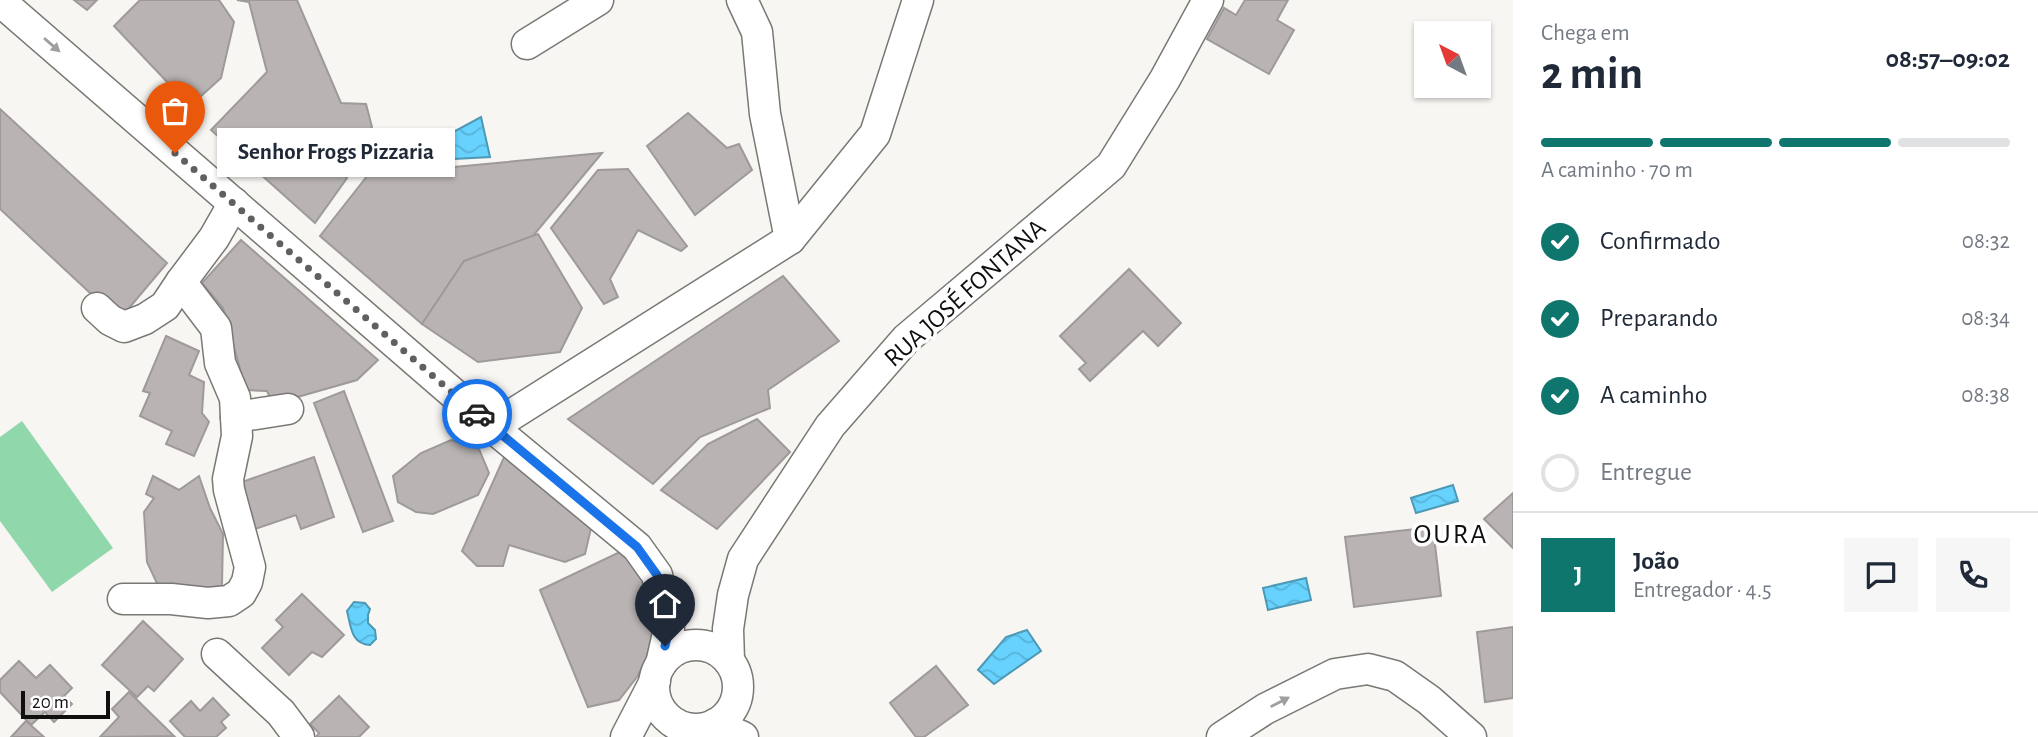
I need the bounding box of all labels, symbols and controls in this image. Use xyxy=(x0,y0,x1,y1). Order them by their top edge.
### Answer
north arrow xyxy=(1414,21,1491,98)
map controls xyxy=(1414,21,1491,98)
text: Chega em xyxy=(1541,22,1630,45)
one-way arrow xyxy=(43,37,60,52)
text: 08:57–09:02 xyxy=(1885,46,2010,72)
text: 2 min xyxy=(1541,51,1643,97)
pin xyxy=(145,81,205,153)
icon: bag xyxy=(156,92,194,130)
callout: Senhor Frogs Pizzaria xyxy=(217,128,455,178)
text: Senhor Frogs Pizzaria xyxy=(238,141,434,164)
text: A caminho · 70 m xyxy=(1541,159,1693,182)
street label: RUA JOSÉ FONTANA xyxy=(878,213,1050,372)
icon: check xyxy=(1541,223,1579,261)
text: Confirmado xyxy=(1600,228,1721,254)
text: 08:32 xyxy=(1962,230,2010,253)
icon: check xyxy=(1541,300,1579,338)
text: Preparando xyxy=(1600,305,1718,331)
text: 08:34 xyxy=(1961,307,2010,330)
icon: check xyxy=(1541,377,1579,415)
courier xyxy=(442,379,512,449)
text: A caminho xyxy=(1600,382,1708,408)
text: 08:38 xyxy=(1961,384,2010,407)
icon: car xyxy=(458,395,496,433)
text: Entregue xyxy=(1600,459,1692,485)
district label: OURA xyxy=(1413,521,1489,549)
button: chat xyxy=(1844,538,1918,612)
button: phone xyxy=(1936,538,2010,612)
text: João xyxy=(1633,548,1679,574)
text: J xyxy=(1574,562,1582,588)
pin xyxy=(635,574,695,646)
text: Entregador · 4.5 xyxy=(1633,579,1772,602)
icon: home xyxy=(646,585,684,623)
scale bar xyxy=(21,688,110,720)
text: 20 m xyxy=(32,693,69,712)
one-way arrow xyxy=(1270,696,1290,707)

